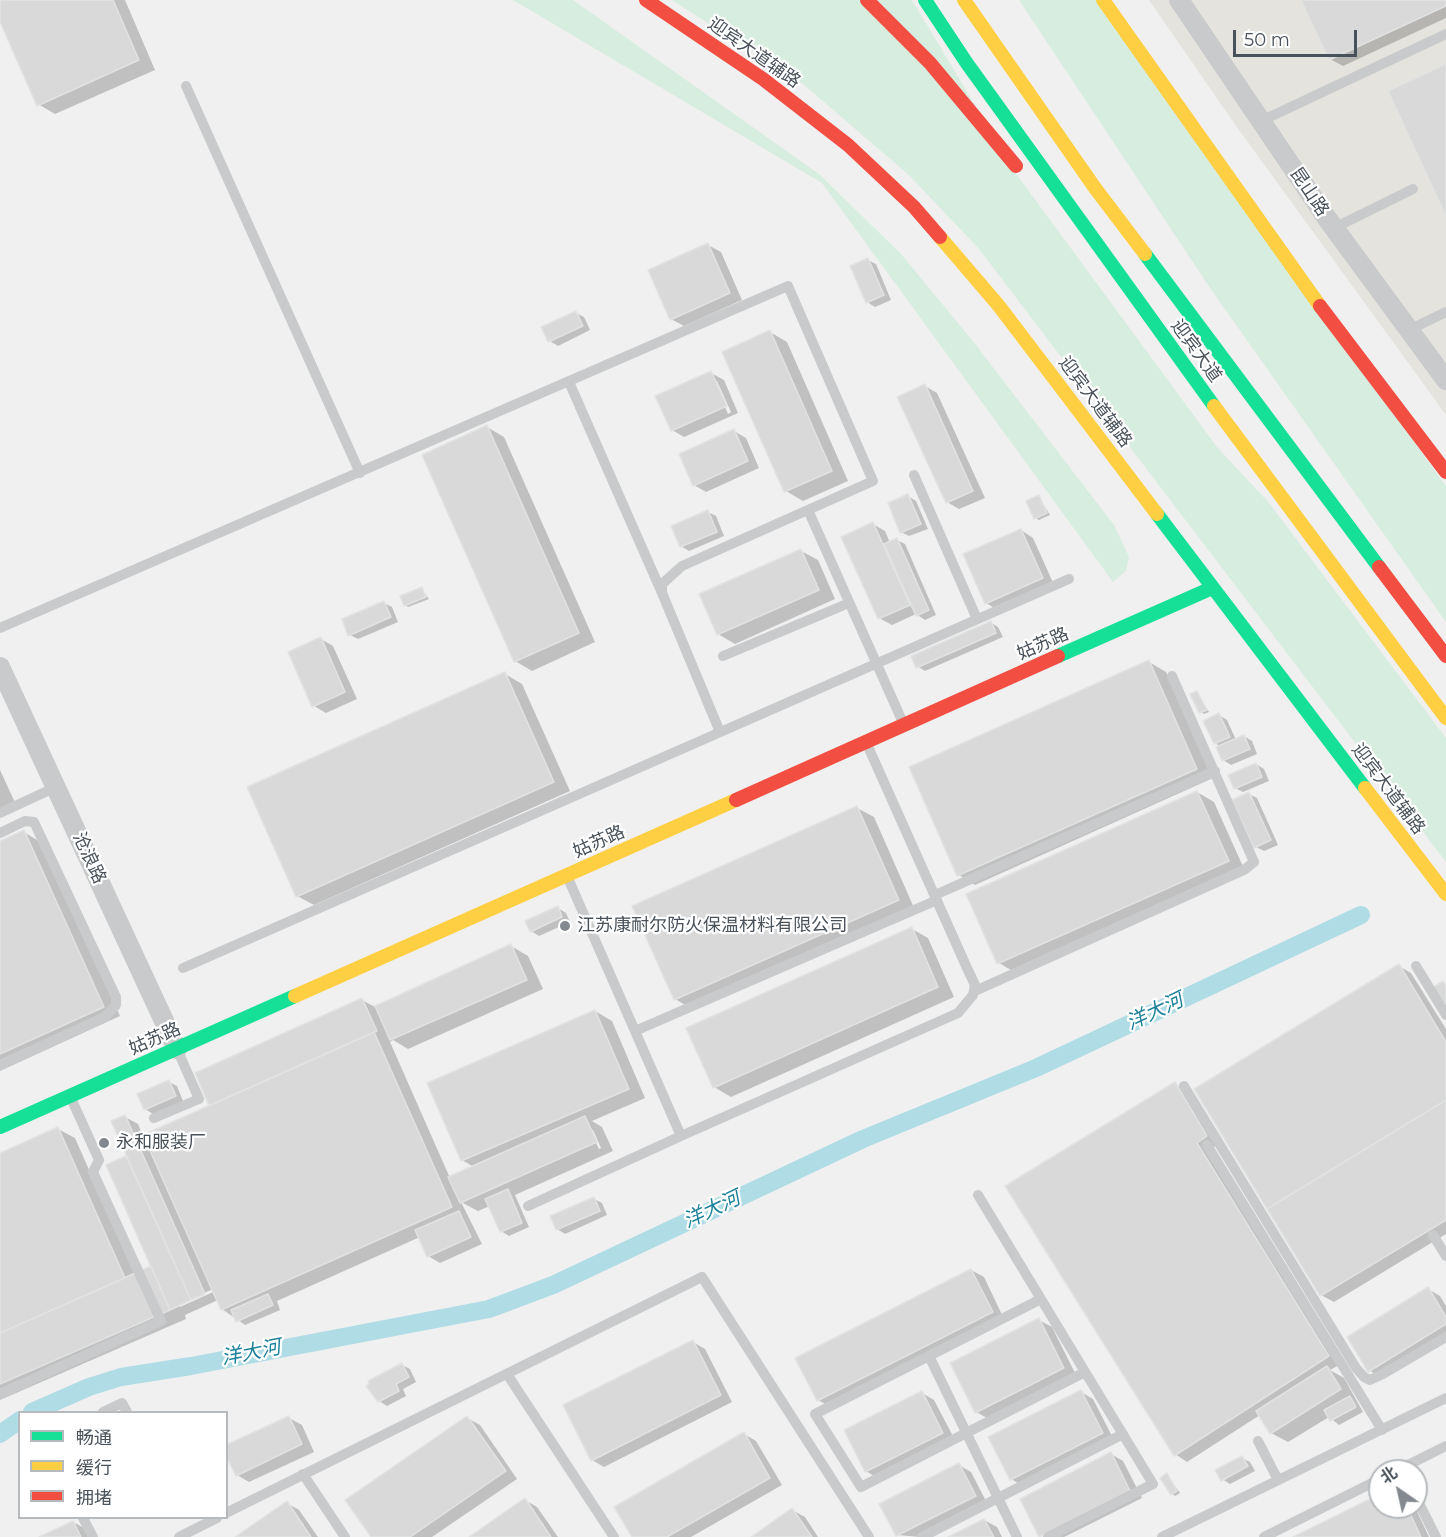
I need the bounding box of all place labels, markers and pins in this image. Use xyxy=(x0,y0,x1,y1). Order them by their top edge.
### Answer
place label: 江苏康耐尔防火保温材料有限公司 xyxy=(577,915,847,937)
marker: 江苏康耐尔防火保温材料有限公司 xyxy=(558,919,572,933)
place label: 永和服装厂 xyxy=(116,1132,206,1154)
marker: 永和服装厂 xyxy=(97,1136,111,1150)

